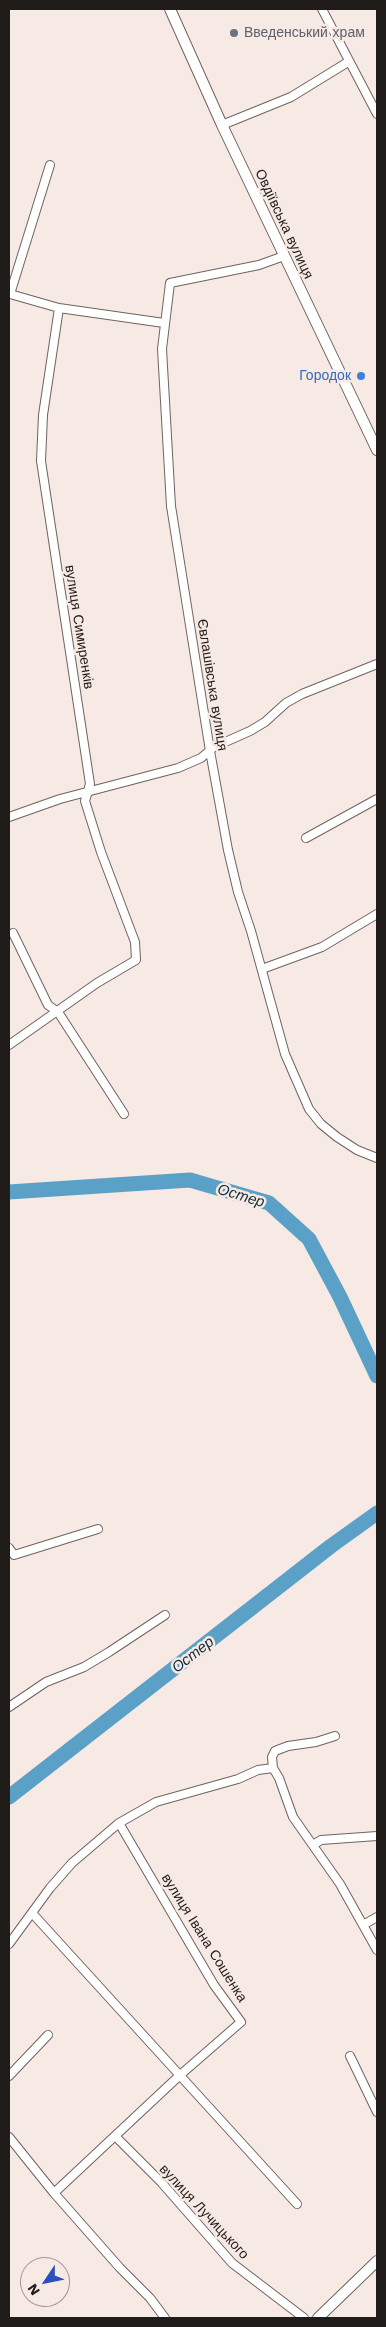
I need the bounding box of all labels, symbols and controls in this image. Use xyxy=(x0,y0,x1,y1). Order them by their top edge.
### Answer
place label: Введенський храм xyxy=(244,25,365,41)
marker: Введенський храм xyxy=(228,27,240,39)
street label: Овдіївська вулиця xyxy=(251,166,317,282)
place label: Городок xyxy=(299,368,351,384)
marker: Городок xyxy=(355,370,367,382)
street label: вулиця Симиренків xyxy=(61,564,97,690)
street label: Євлашівська вулиця xyxy=(193,618,231,752)
water label: Остер xyxy=(215,1180,267,1212)
water label: Остер xyxy=(168,1633,218,1677)
street label: вулиця Івана Сошенка xyxy=(158,1871,250,2005)
street label: вулиця Лучицького xyxy=(156,2161,252,2263)
north arrow xyxy=(20,2257,70,2307)
text: N xyxy=(24,2281,43,2299)

